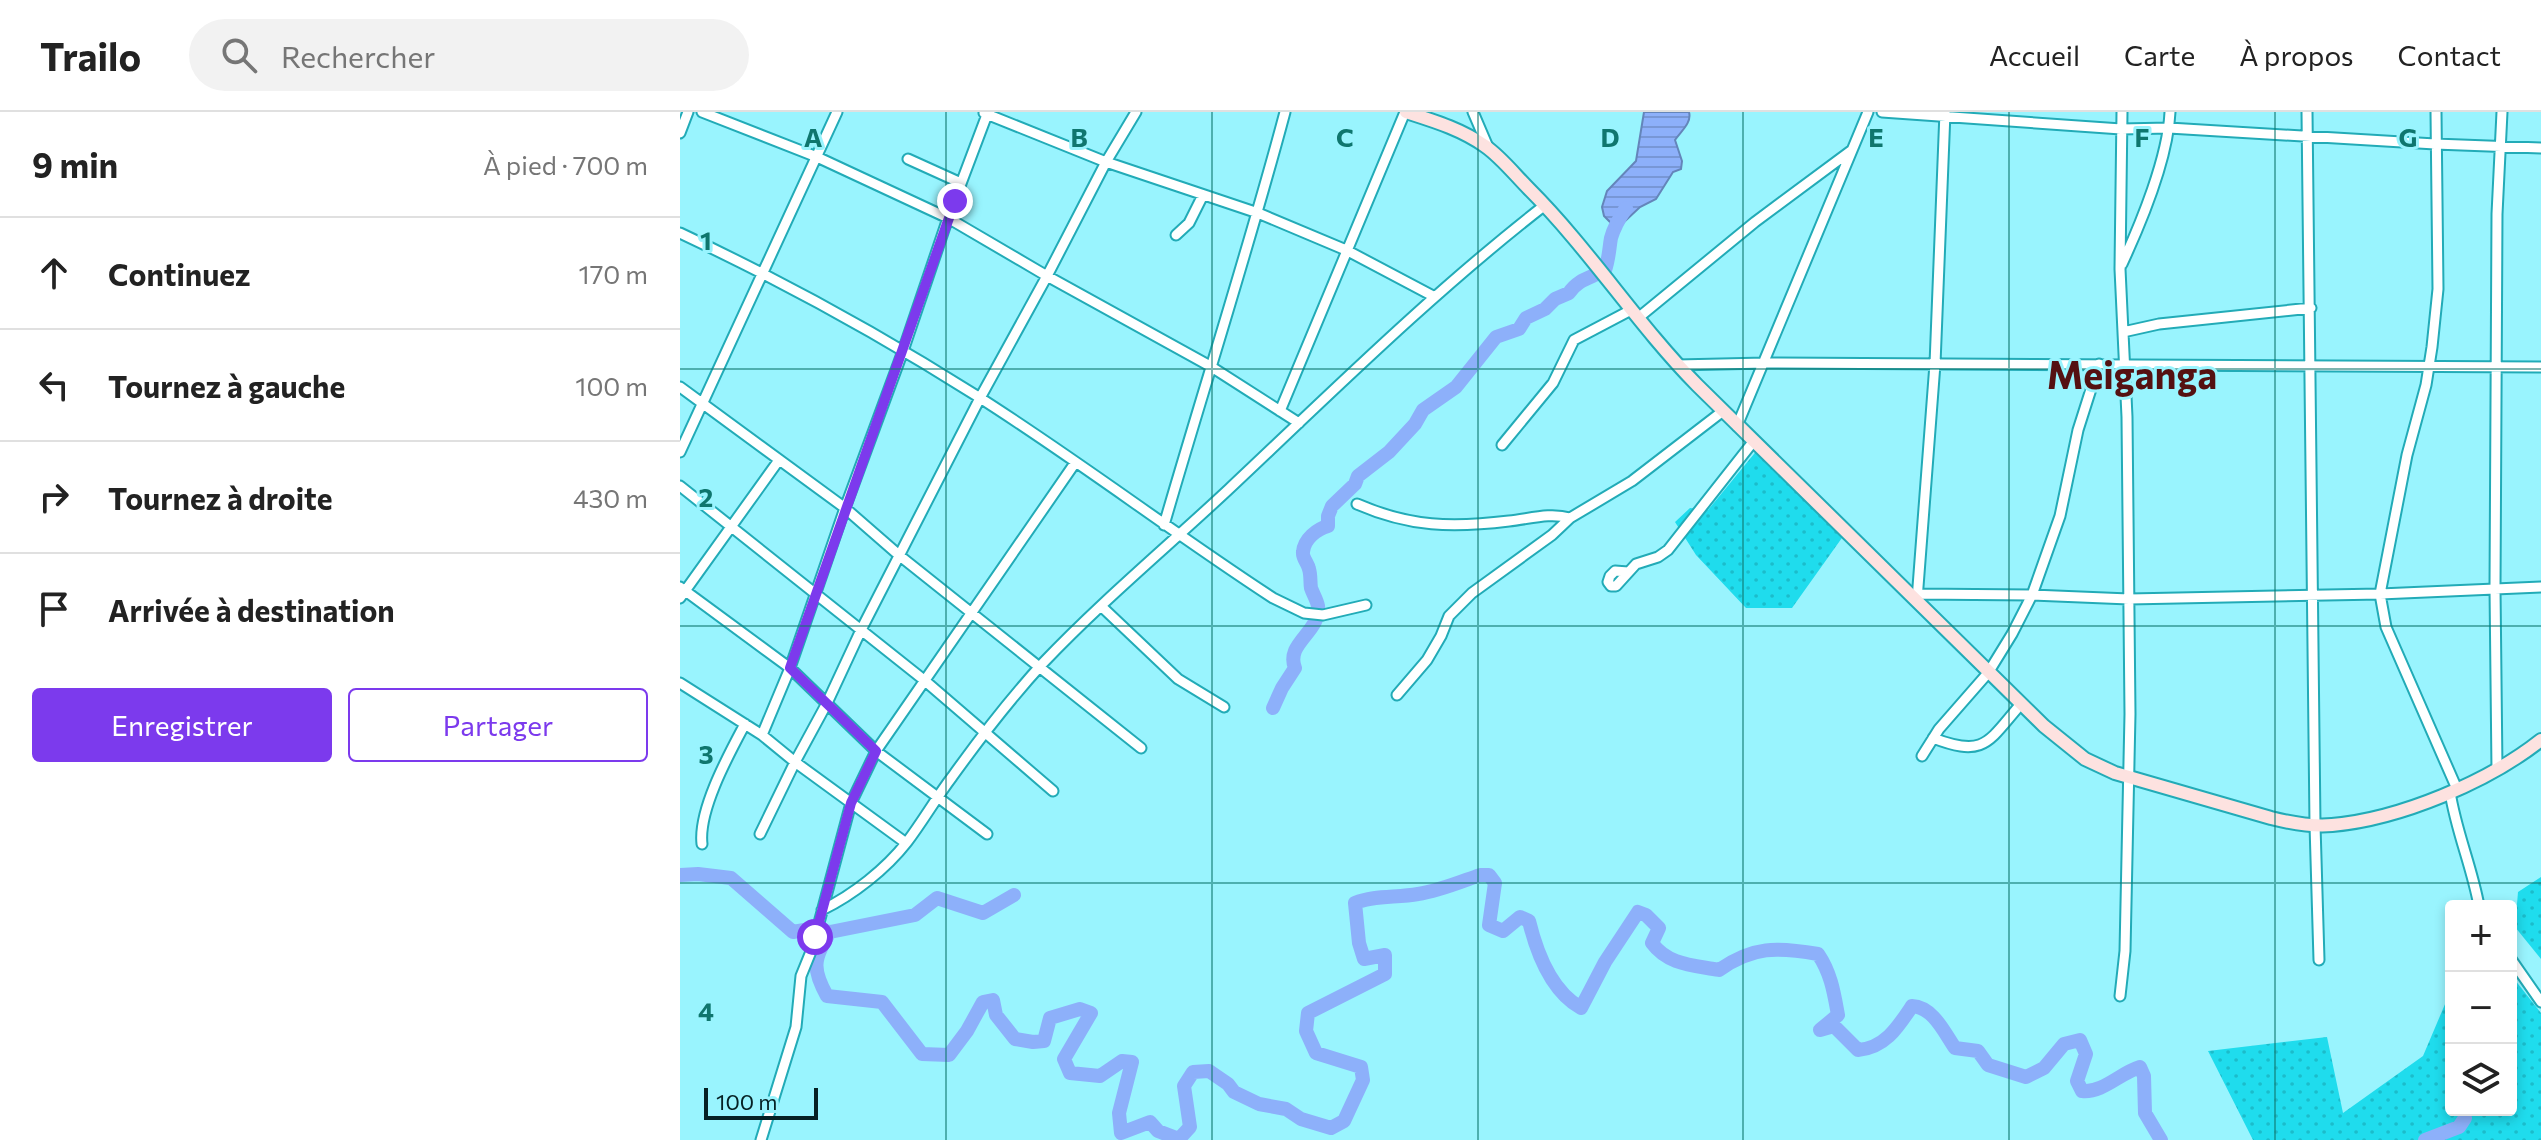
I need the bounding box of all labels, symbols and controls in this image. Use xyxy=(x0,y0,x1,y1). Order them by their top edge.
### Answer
search box xyxy=(189,19,749,91)
text: Trailo xyxy=(40,32,141,79)
icon: search xyxy=(217,33,261,77)
text: Rechercher xyxy=(281,37,435,74)
text: Accueil xyxy=(1989,38,2080,72)
text: Carte xyxy=(2124,38,2195,72)
text: À propos xyxy=(2239,38,2354,72)
text: Contact xyxy=(2398,38,2501,72)
text: A xyxy=(804,121,823,152)
text: B xyxy=(1070,121,1088,152)
text: C xyxy=(1336,121,1354,152)
text: D xyxy=(1600,121,1620,152)
text: E xyxy=(1868,121,1884,152)
text: F xyxy=(2134,121,2150,152)
text: G xyxy=(2399,121,2417,152)
text: 9 min xyxy=(32,143,118,185)
text: À pied · 700 m xyxy=(483,149,648,180)
route end xyxy=(937,183,973,219)
text: 1 xyxy=(700,224,712,255)
icon: ahead xyxy=(32,251,76,295)
text: Continuez xyxy=(108,255,251,292)
text: 170 m xyxy=(579,258,648,289)
district label: Meiganga xyxy=(2047,350,2217,397)
icon: left xyxy=(32,363,76,407)
text: Tournez à gauche xyxy=(108,367,345,404)
text: 100 m xyxy=(575,370,648,401)
icon: right xyxy=(32,475,76,519)
text: Tournez à droite xyxy=(108,479,332,516)
text: 2 xyxy=(699,481,713,512)
text: 430 m xyxy=(573,482,648,513)
icon: arrive xyxy=(32,587,76,631)
text: Arrivée à destination xyxy=(108,591,395,628)
button: Enregistrer xyxy=(32,688,332,762)
button: Partager xyxy=(348,688,648,762)
text: 3 xyxy=(698,738,714,769)
map controls xyxy=(2445,900,2517,1116)
button: + xyxy=(2445,900,2517,972)
route start xyxy=(797,919,833,955)
button: − xyxy=(2445,972,2517,1044)
text: 4 xyxy=(698,995,714,1026)
button: layers xyxy=(2445,1044,2517,1116)
scale bar xyxy=(704,1084,818,1120)
text: 100 m xyxy=(716,1088,778,1115)

